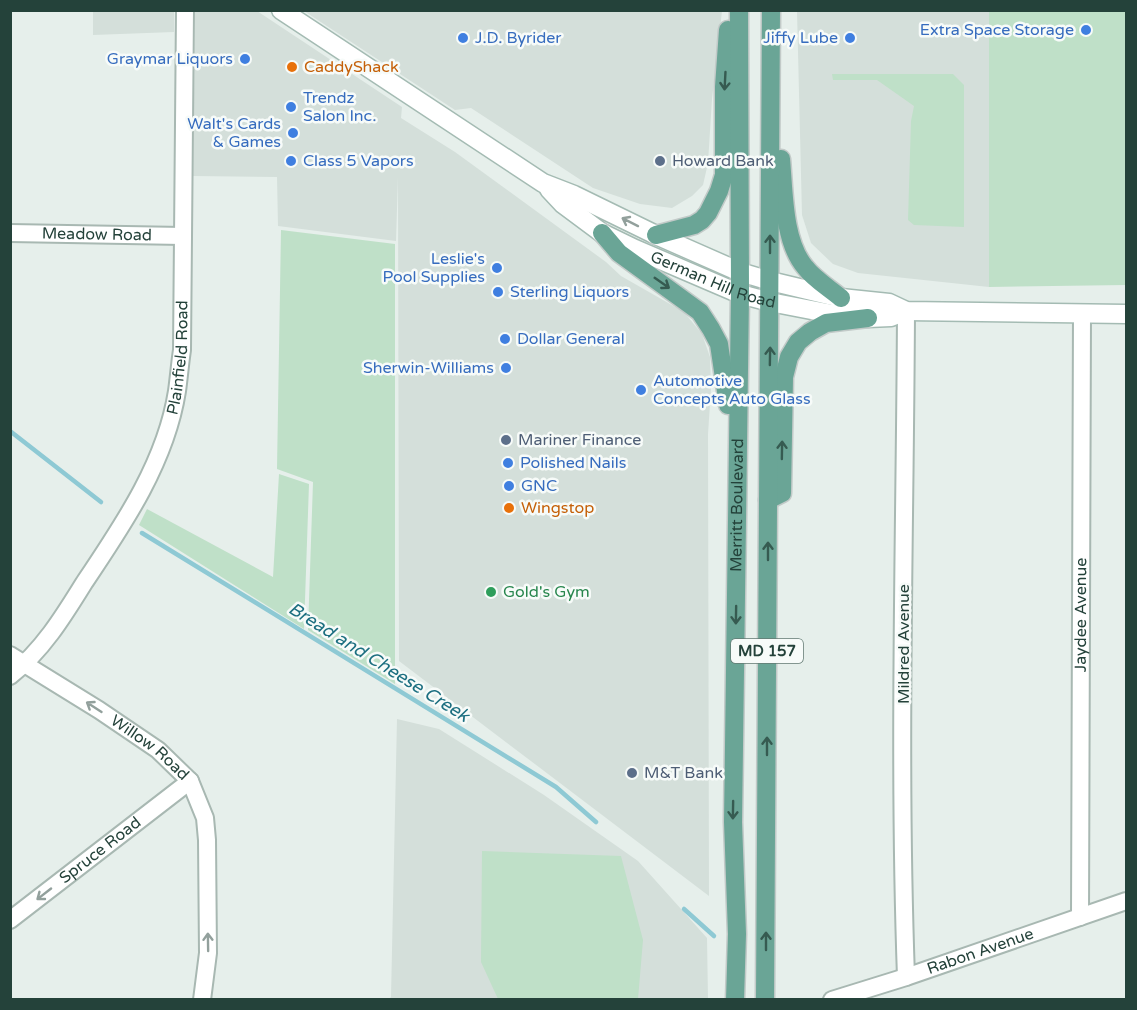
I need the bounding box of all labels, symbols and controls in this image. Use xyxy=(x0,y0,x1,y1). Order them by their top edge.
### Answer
place label: Extra Space Storage xyxy=(920,20,1074,40)
marker: Extra Space Storage xyxy=(1079,23,1093,37)
place label: J.D. Byrider xyxy=(475,28,562,48)
place label: Jiffy Lube xyxy=(763,28,838,48)
marker: J.D. Byrider xyxy=(456,31,470,45)
marker: Jiffy Lube xyxy=(843,31,857,45)
place label: Graymar Liquors xyxy=(107,49,233,69)
marker: Graymar Liquors xyxy=(238,52,252,66)
place label: CaddyShack xyxy=(304,57,399,77)
marker: CaddyShack xyxy=(285,60,299,74)
one-way arrow xyxy=(719,70,730,90)
place label: Trendz Salon Inc. xyxy=(303,88,376,126)
marker: Trendz Salon Inc. xyxy=(284,100,298,114)
place label: Walt's Cards & Games xyxy=(187,114,281,152)
marker: Walt's Cards & Games xyxy=(286,126,300,140)
place label: Class 5 Vapors xyxy=(303,151,414,171)
place label: Howard Bank xyxy=(672,151,774,171)
marker: Class 5 Vapors xyxy=(284,154,298,168)
marker: Howard Bank xyxy=(653,154,667,168)
one-way arrow xyxy=(621,216,639,227)
street label: Meadow Road xyxy=(42,224,152,245)
one-way arrow xyxy=(764,234,776,254)
street label: German Hill Road xyxy=(647,247,777,313)
place label: Leslie's Pool Supplies xyxy=(383,249,485,287)
marker: Leslie's Pool Supplies xyxy=(490,261,504,275)
one-way arrow xyxy=(654,277,670,290)
place label: Sterling Liquors xyxy=(510,282,629,302)
marker: Sterling Liquors xyxy=(491,285,505,299)
street label: Plainfield Road xyxy=(162,300,192,417)
place label: Dollar General xyxy=(517,329,625,349)
marker: Dollar General xyxy=(498,332,512,346)
one-way arrow xyxy=(764,347,775,367)
place label: Sherwin-Williams xyxy=(363,358,494,378)
marker: Sherwin-Williams xyxy=(499,361,513,375)
place label: Automotive Concepts Auto Glass xyxy=(653,371,811,409)
marker: Automotive Concepts Auto Glass xyxy=(634,383,648,397)
place label: Mariner Finance xyxy=(518,430,641,450)
marker: Mariner Finance xyxy=(499,433,513,447)
street label: Merritt Boulevard xyxy=(726,438,748,572)
one-way arrow xyxy=(777,440,788,460)
place label: Polished Nails xyxy=(520,453,626,473)
marker: Polished Nails xyxy=(501,456,515,470)
place label: GNC xyxy=(521,476,557,496)
marker: GNC xyxy=(502,479,516,493)
place label: Wingstop xyxy=(521,498,594,518)
marker: Wingstop xyxy=(502,501,516,515)
one-way arrow xyxy=(762,542,774,562)
street label: Jaydee Avenue xyxy=(1071,558,1091,672)
place label: Gold's Gym xyxy=(503,582,590,602)
street label: Mildred Avenue xyxy=(894,584,914,704)
marker: Gold's Gym xyxy=(484,585,498,599)
water label: Bread and Cheese Creek xyxy=(285,597,474,727)
one-way arrow xyxy=(730,605,741,625)
road number: MD 157 xyxy=(731,639,803,663)
one-way arrow xyxy=(86,701,103,713)
street label: Willow Road xyxy=(107,711,193,785)
one-way arrow xyxy=(761,737,773,757)
place label: M&T Bank xyxy=(644,763,723,783)
marker: M&T Bank xyxy=(625,766,639,780)
one-way arrow xyxy=(727,800,739,820)
street label: Spruce Road xyxy=(55,813,145,888)
one-way arrow xyxy=(36,887,52,900)
street label: Rabon Avenue xyxy=(924,924,1036,979)
one-way arrow xyxy=(202,932,214,952)
one-way arrow xyxy=(760,932,772,952)

